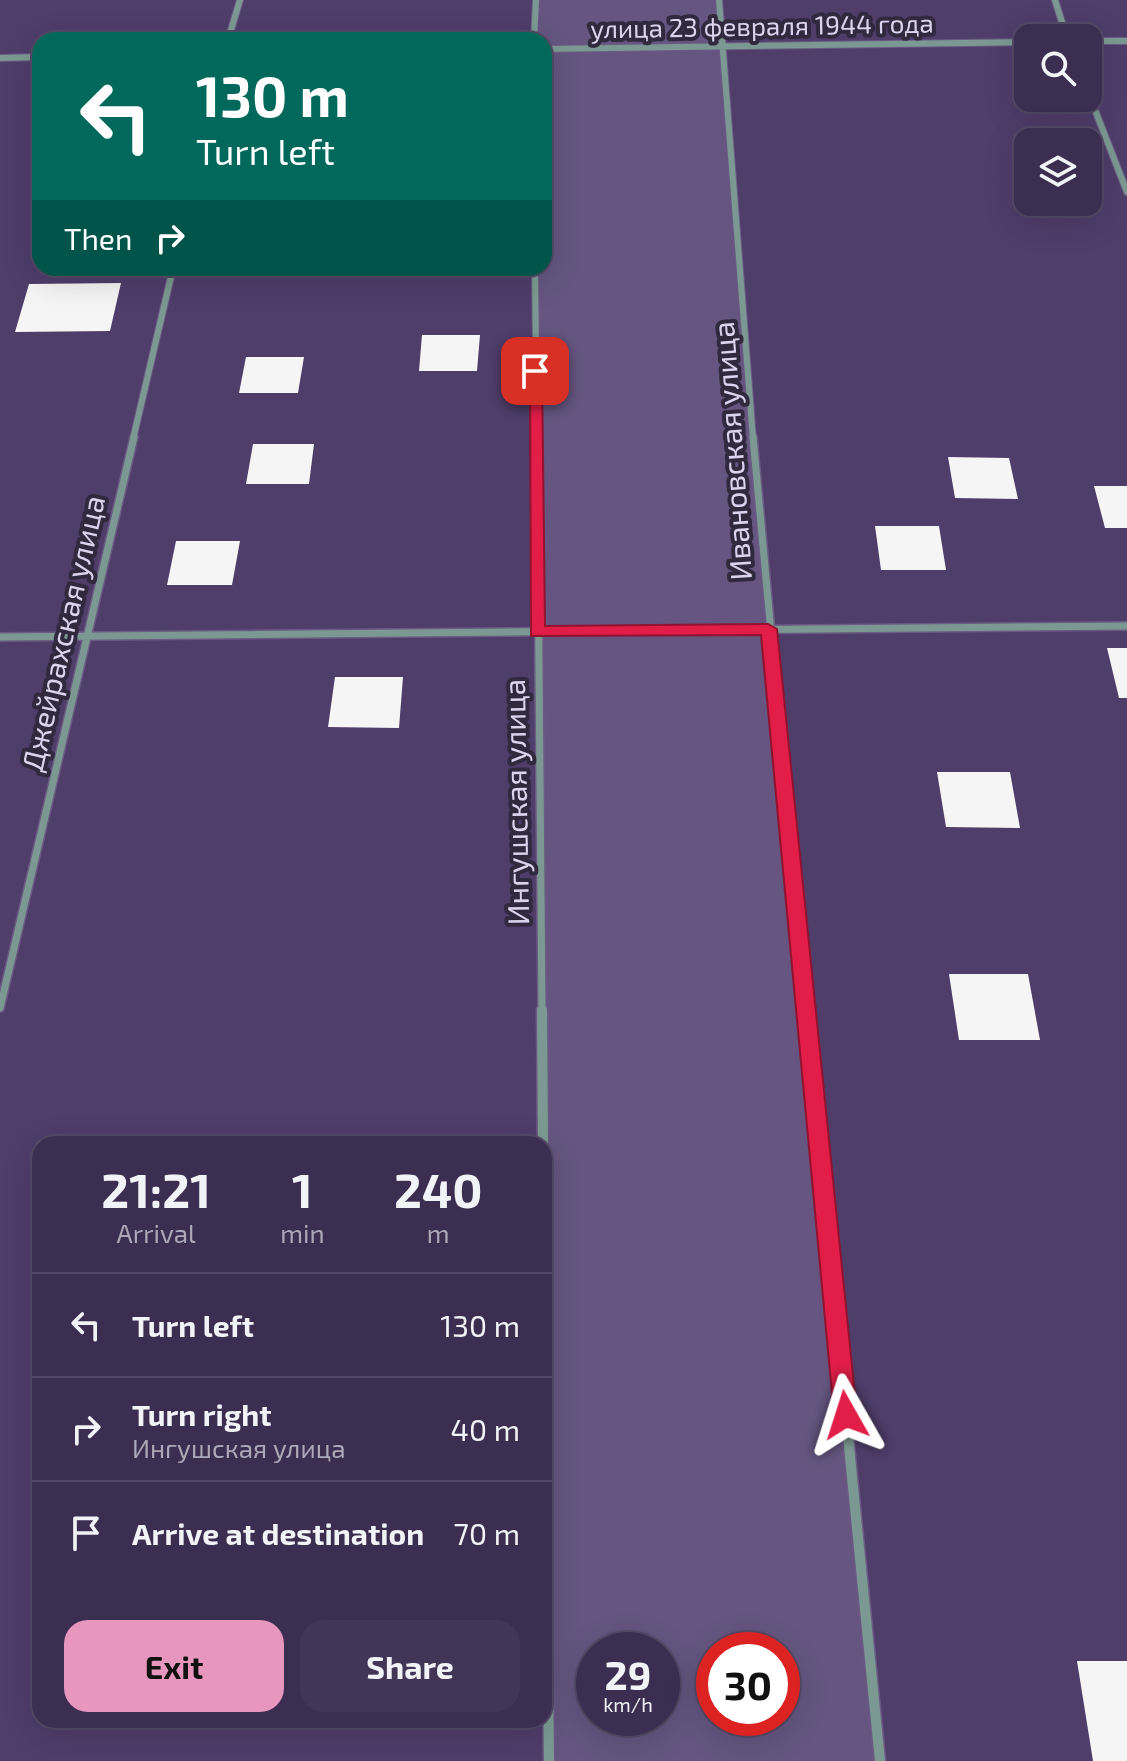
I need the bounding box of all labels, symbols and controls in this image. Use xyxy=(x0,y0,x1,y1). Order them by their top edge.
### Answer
street label: улица 23 февраля 1944 года xyxy=(590,7,934,44)
map controls xyxy=(1014,24,1102,216)
button: search xyxy=(1014,24,1102,112)
text: 130 m xyxy=(196,61,349,128)
icon: left xyxy=(64,64,168,168)
button: layers xyxy=(1014,128,1102,216)
text: Turn left xyxy=(196,129,335,172)
icon: right xyxy=(148,216,192,260)
text: Then xyxy=(64,220,132,256)
street label: Ивановская улица xyxy=(704,320,759,582)
pin xyxy=(501,337,569,405)
icon: arrive xyxy=(513,349,557,393)
street label: Джейрахская улица xyxy=(13,492,112,775)
street label: Ингушская улица xyxy=(495,678,536,925)
text: 21:21 xyxy=(101,1160,211,1218)
text: 1 xyxy=(292,1160,313,1218)
text: 240 xyxy=(394,1160,483,1218)
text: Arrival xyxy=(117,1217,196,1248)
text: min xyxy=(280,1217,325,1248)
text: m xyxy=(427,1217,450,1248)
icon: left xyxy=(64,1303,108,1347)
text: Turn left xyxy=(132,1307,254,1343)
text: 130 m xyxy=(440,1307,520,1343)
position arrow xyxy=(804,1373,888,1457)
text: Turn right xyxy=(132,1396,272,1432)
icon: right xyxy=(64,1407,108,1451)
text: 40 m xyxy=(450,1411,520,1447)
text: Ингушская улица xyxy=(132,1432,346,1463)
icon: arrive xyxy=(64,1511,108,1555)
text: Arrive at destination xyxy=(132,1515,424,1551)
text: 70 m xyxy=(454,1515,520,1551)
button: Exit xyxy=(64,1620,284,1712)
button: Share xyxy=(300,1620,520,1712)
speed limit sign: 30 xyxy=(696,1632,800,1736)
text: 29 xyxy=(605,1650,651,1698)
text: km/h xyxy=(603,1692,653,1716)

